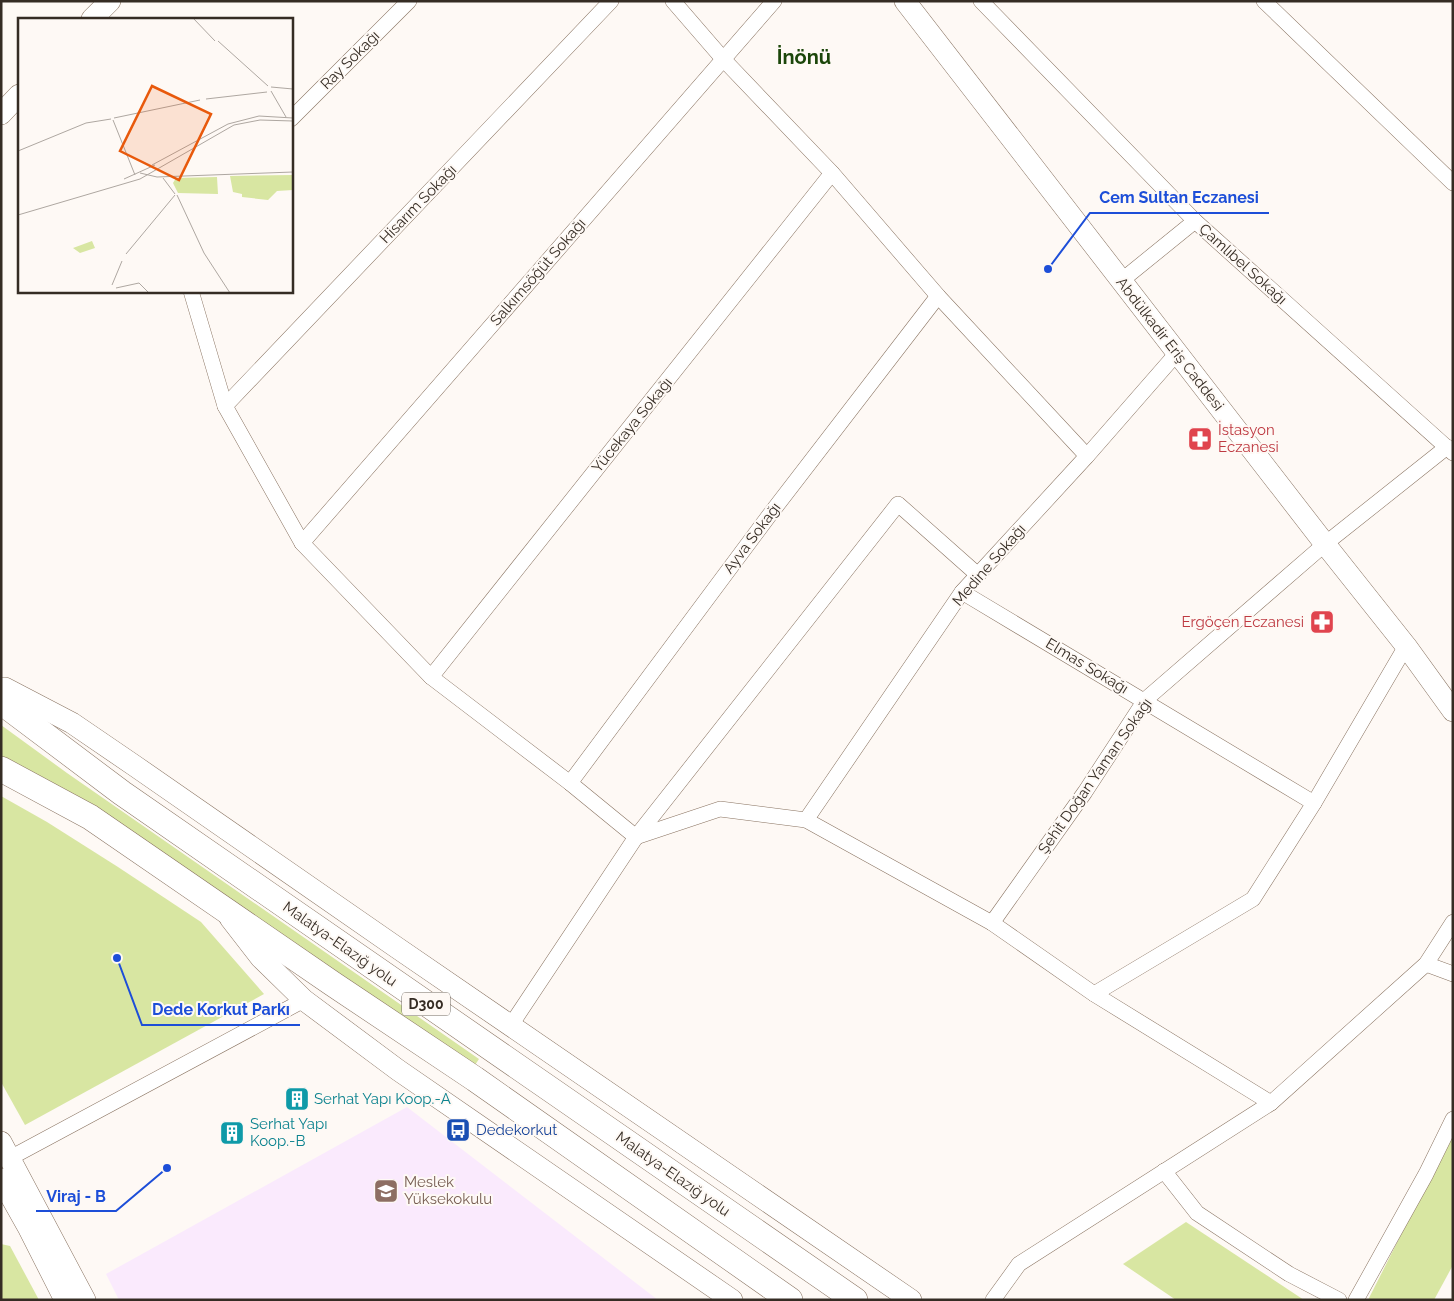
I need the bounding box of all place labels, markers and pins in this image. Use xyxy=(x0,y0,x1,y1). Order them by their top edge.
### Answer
callout: Cem Sultan Eczanesi xyxy=(1090,182,1269,213)
place label: İstasyon Eczanesi xyxy=(1218,420,1279,456)
pharmacy icon: İstasyon Eczanesi xyxy=(1187,426,1213,452)
pharmacy icon: Ergöçen Eczanesi xyxy=(1309,609,1335,635)
place label: Ergöçen Eczanesi xyxy=(1181,613,1304,631)
callout: Dede Korkut Parkı xyxy=(142,994,300,1025)
building icon: Serhat Yapı Koop.-A xyxy=(284,1086,310,1112)
place label: Serhat Yapı Koop.-A xyxy=(314,1090,451,1108)
place label: Serhat Yapı Koop.-B xyxy=(250,1115,327,1150)
bus stop icon: Dedekorkut xyxy=(445,1117,471,1143)
building icon: Serhat Yapı Koop.-B xyxy=(219,1120,245,1146)
place label: Dedekorkut xyxy=(476,1121,557,1139)
place label: Meslek Yüksekokulu xyxy=(404,1173,492,1208)
school or university icon: Meslek Yüksekokulu xyxy=(373,1178,399,1204)
callout: Viraj - B xyxy=(36,1180,116,1211)

